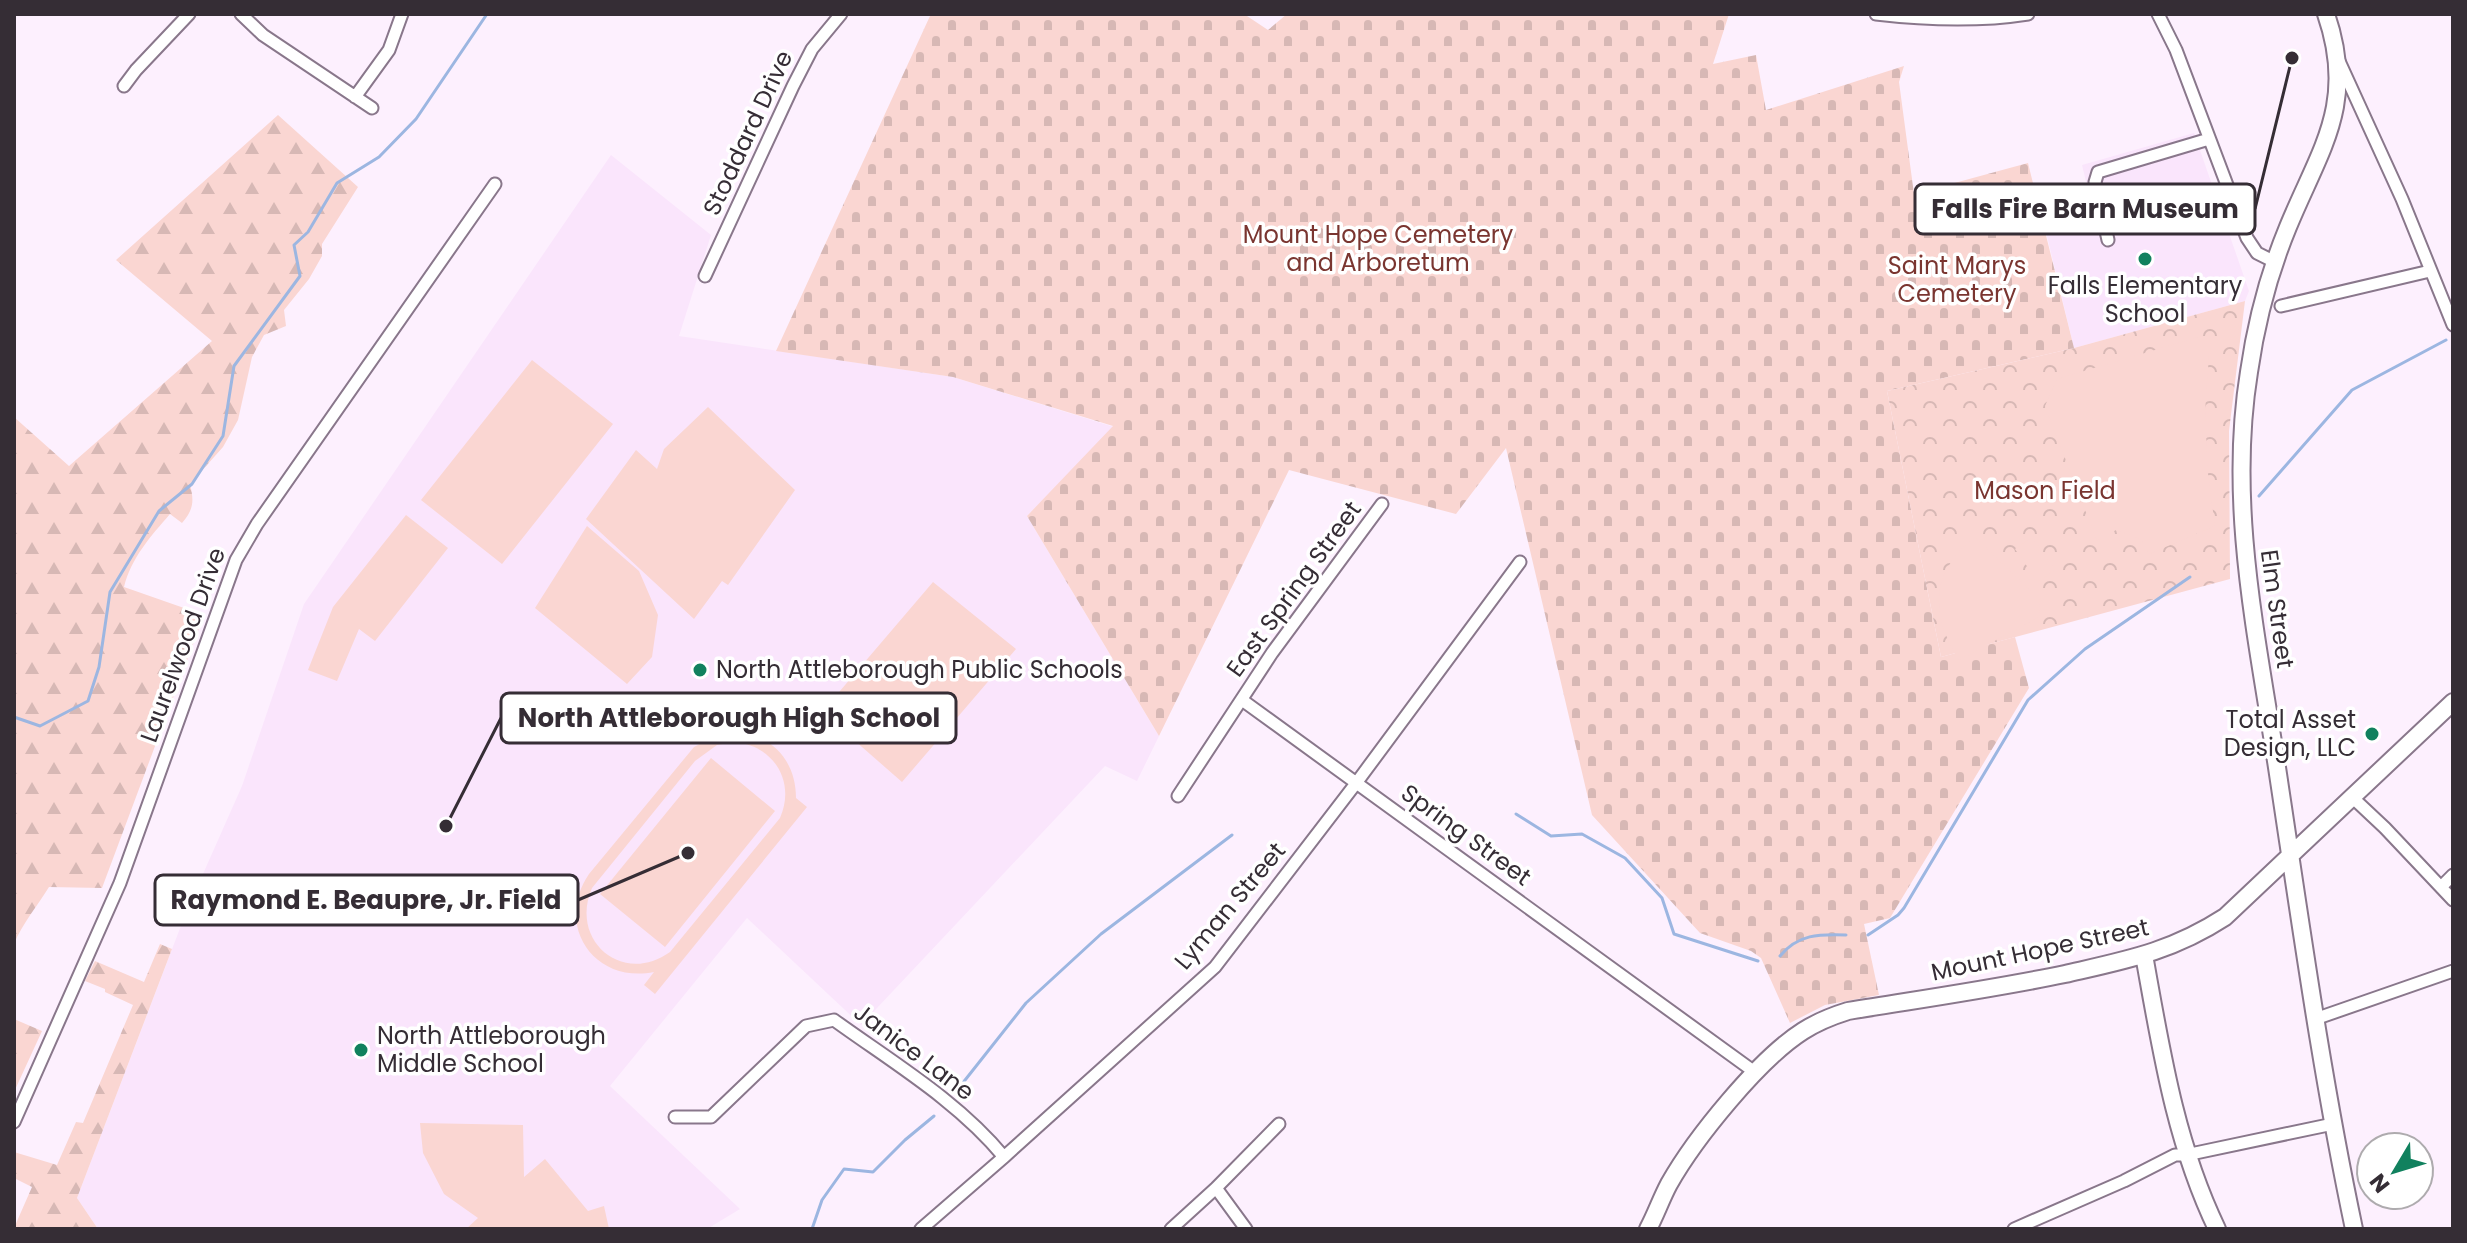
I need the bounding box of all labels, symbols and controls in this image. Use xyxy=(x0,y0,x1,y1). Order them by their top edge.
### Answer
street label: Stoddard Drive xyxy=(695,45,800,221)
callout: Falls Fire Barn Museum xyxy=(1915,184,2255,234)
text: Falls Fire Barn Museum xyxy=(1931,191,2239,227)
park label: Mount Hope Cemetery and Arboretum xyxy=(1243,218,1514,279)
park label: Saint Marys Cemetery xyxy=(1888,249,2026,310)
marker: Falls Elementary School xyxy=(2136,250,2154,268)
place label: Falls Elementary School xyxy=(2048,269,2243,330)
park label: Mason Field xyxy=(1974,474,2116,507)
street label: East Spring Street xyxy=(1219,494,1369,683)
street label: Laurelwood Drive xyxy=(132,543,233,747)
street label: Elm Street xyxy=(2253,547,2302,670)
place label: North Attleborough Public Schools xyxy=(716,653,1123,686)
marker: North Attleborough Public Schools xyxy=(691,661,709,679)
callout: North Attleborough High School xyxy=(501,693,956,743)
text: North Attleborough High School xyxy=(518,700,940,736)
place label: Total Asset Design, LLC xyxy=(2224,703,2356,764)
marker: Total Asset Design, LLC xyxy=(2363,725,2381,743)
street label: Spring Street xyxy=(1395,776,1538,893)
street label: Lyman Street xyxy=(1167,835,1293,976)
callout: Raymond E. Beaupre, Jr. Field xyxy=(155,875,578,925)
text: Raymond E. Beaupre, Jr. Field xyxy=(170,882,562,918)
street label: Mount Hope Street xyxy=(1928,910,2152,989)
street label: Janice Lane xyxy=(847,995,981,1108)
place label: North Attleborough Middle School xyxy=(377,1019,606,1080)
marker: North Attleborough Middle School xyxy=(352,1041,370,1059)
north arrow xyxy=(2355,1131,2435,1211)
text: N xyxy=(2362,1167,2397,1199)

